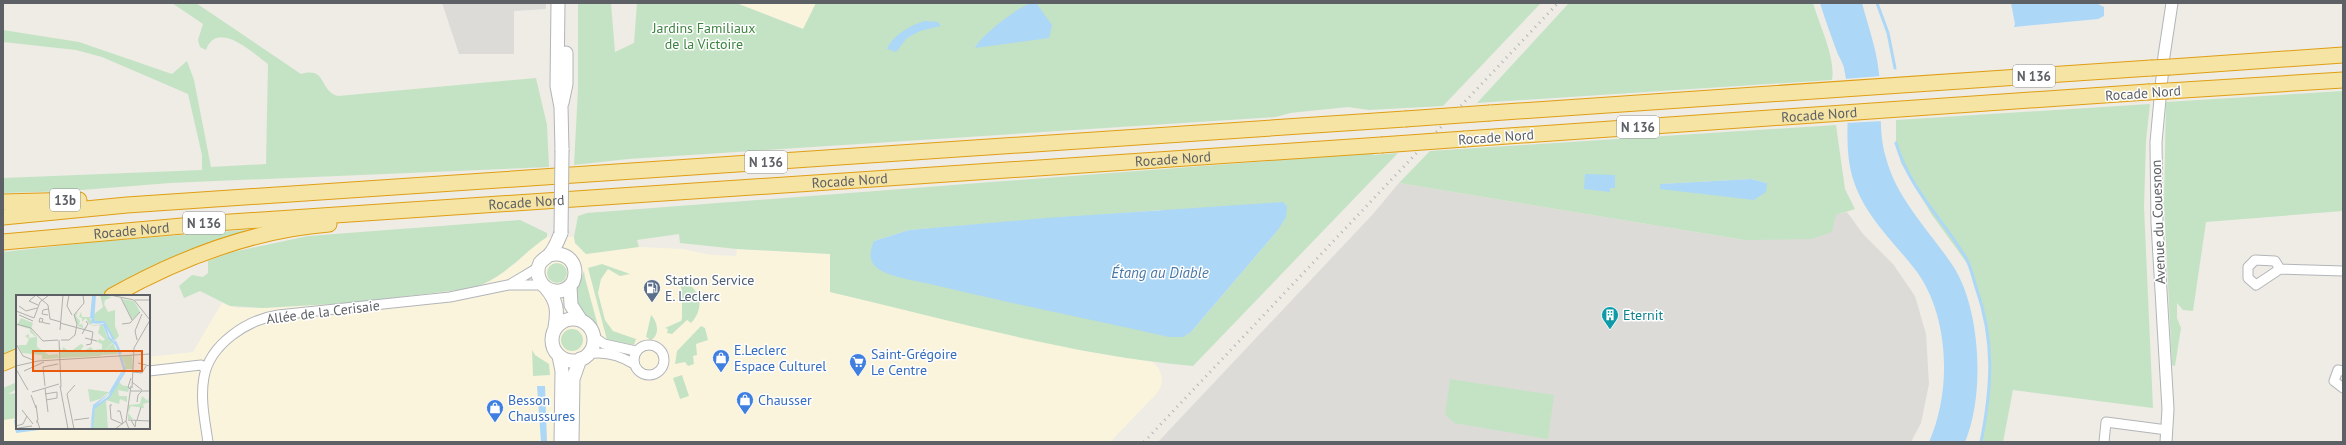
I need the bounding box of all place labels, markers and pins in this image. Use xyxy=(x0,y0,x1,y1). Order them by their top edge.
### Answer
place label: Station Service E. Leclerc xyxy=(665,271,754,305)
fuel station icon: Station Service E. Leclerc xyxy=(642,278,662,303)
building icon: Eternit xyxy=(1600,305,1620,330)
place label: Eternit xyxy=(1623,306,1663,324)
place label: E.Leclerc Espace Culturel xyxy=(734,341,826,375)
place label: Saint-Grégoire Le Centre xyxy=(871,345,957,379)
shop icon: E.Leclerc Espace Culturel xyxy=(711,348,731,373)
supermarket icon: Saint-Grégoire Le Centre xyxy=(848,352,868,377)
shop icon: Chausser xyxy=(735,390,755,415)
place label: Besson Chaussures xyxy=(508,391,575,425)
place label: Chausser xyxy=(758,391,812,409)
shop icon: Besson Chaussures xyxy=(485,398,505,423)

